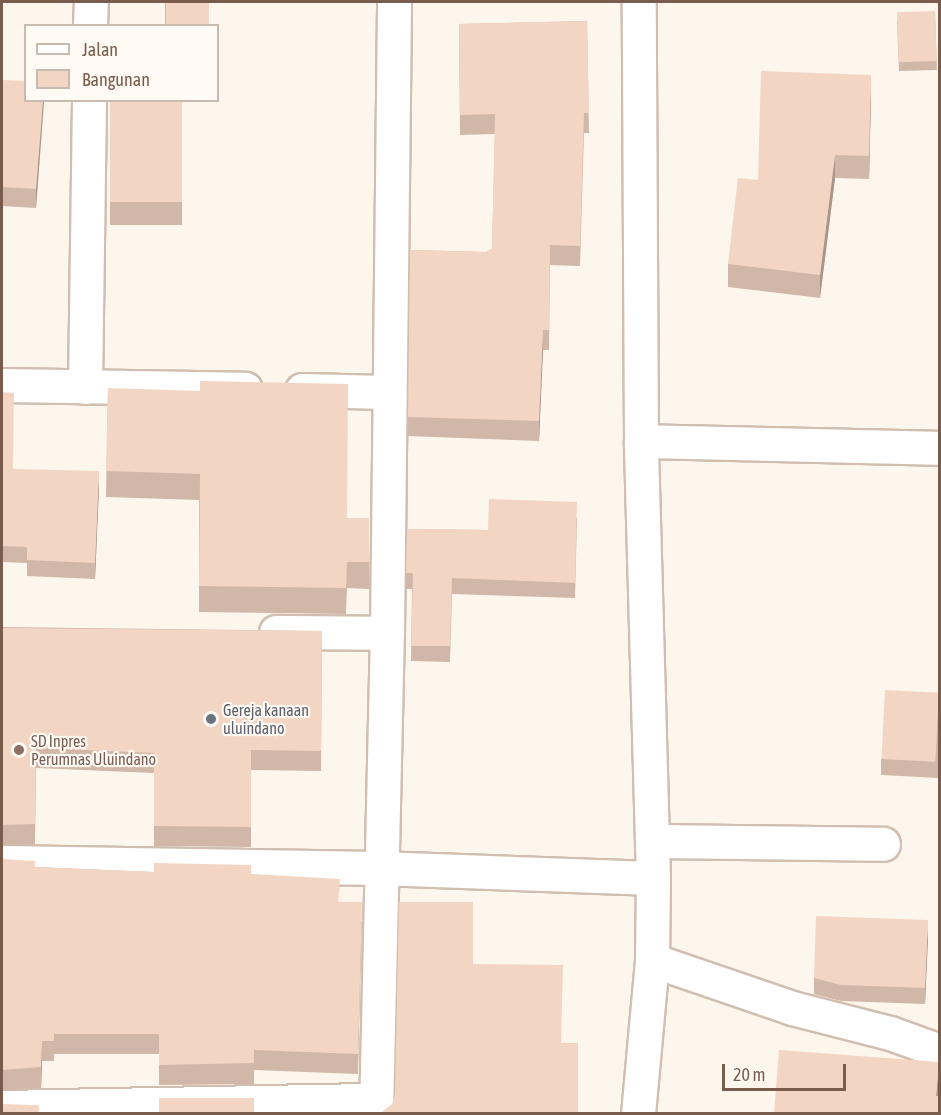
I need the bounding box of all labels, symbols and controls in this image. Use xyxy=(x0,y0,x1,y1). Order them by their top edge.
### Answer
legend xyxy=(24,24,219,102)
text: Jalan xyxy=(82,39,118,60)
text: Bangunan xyxy=(82,69,150,90)
place label: Gereja kanaan uluindano xyxy=(223,700,309,738)
marker: Gereja kanaan uluindano xyxy=(204,712,218,726)
place label: SD Inpres Perumnas Uluindano xyxy=(31,731,156,769)
marker: SD Inpres Perumnas Uluindano xyxy=(12,743,26,757)
scale bar xyxy=(725,1052,850,1090)
text: 20 m xyxy=(733,1064,765,1085)

